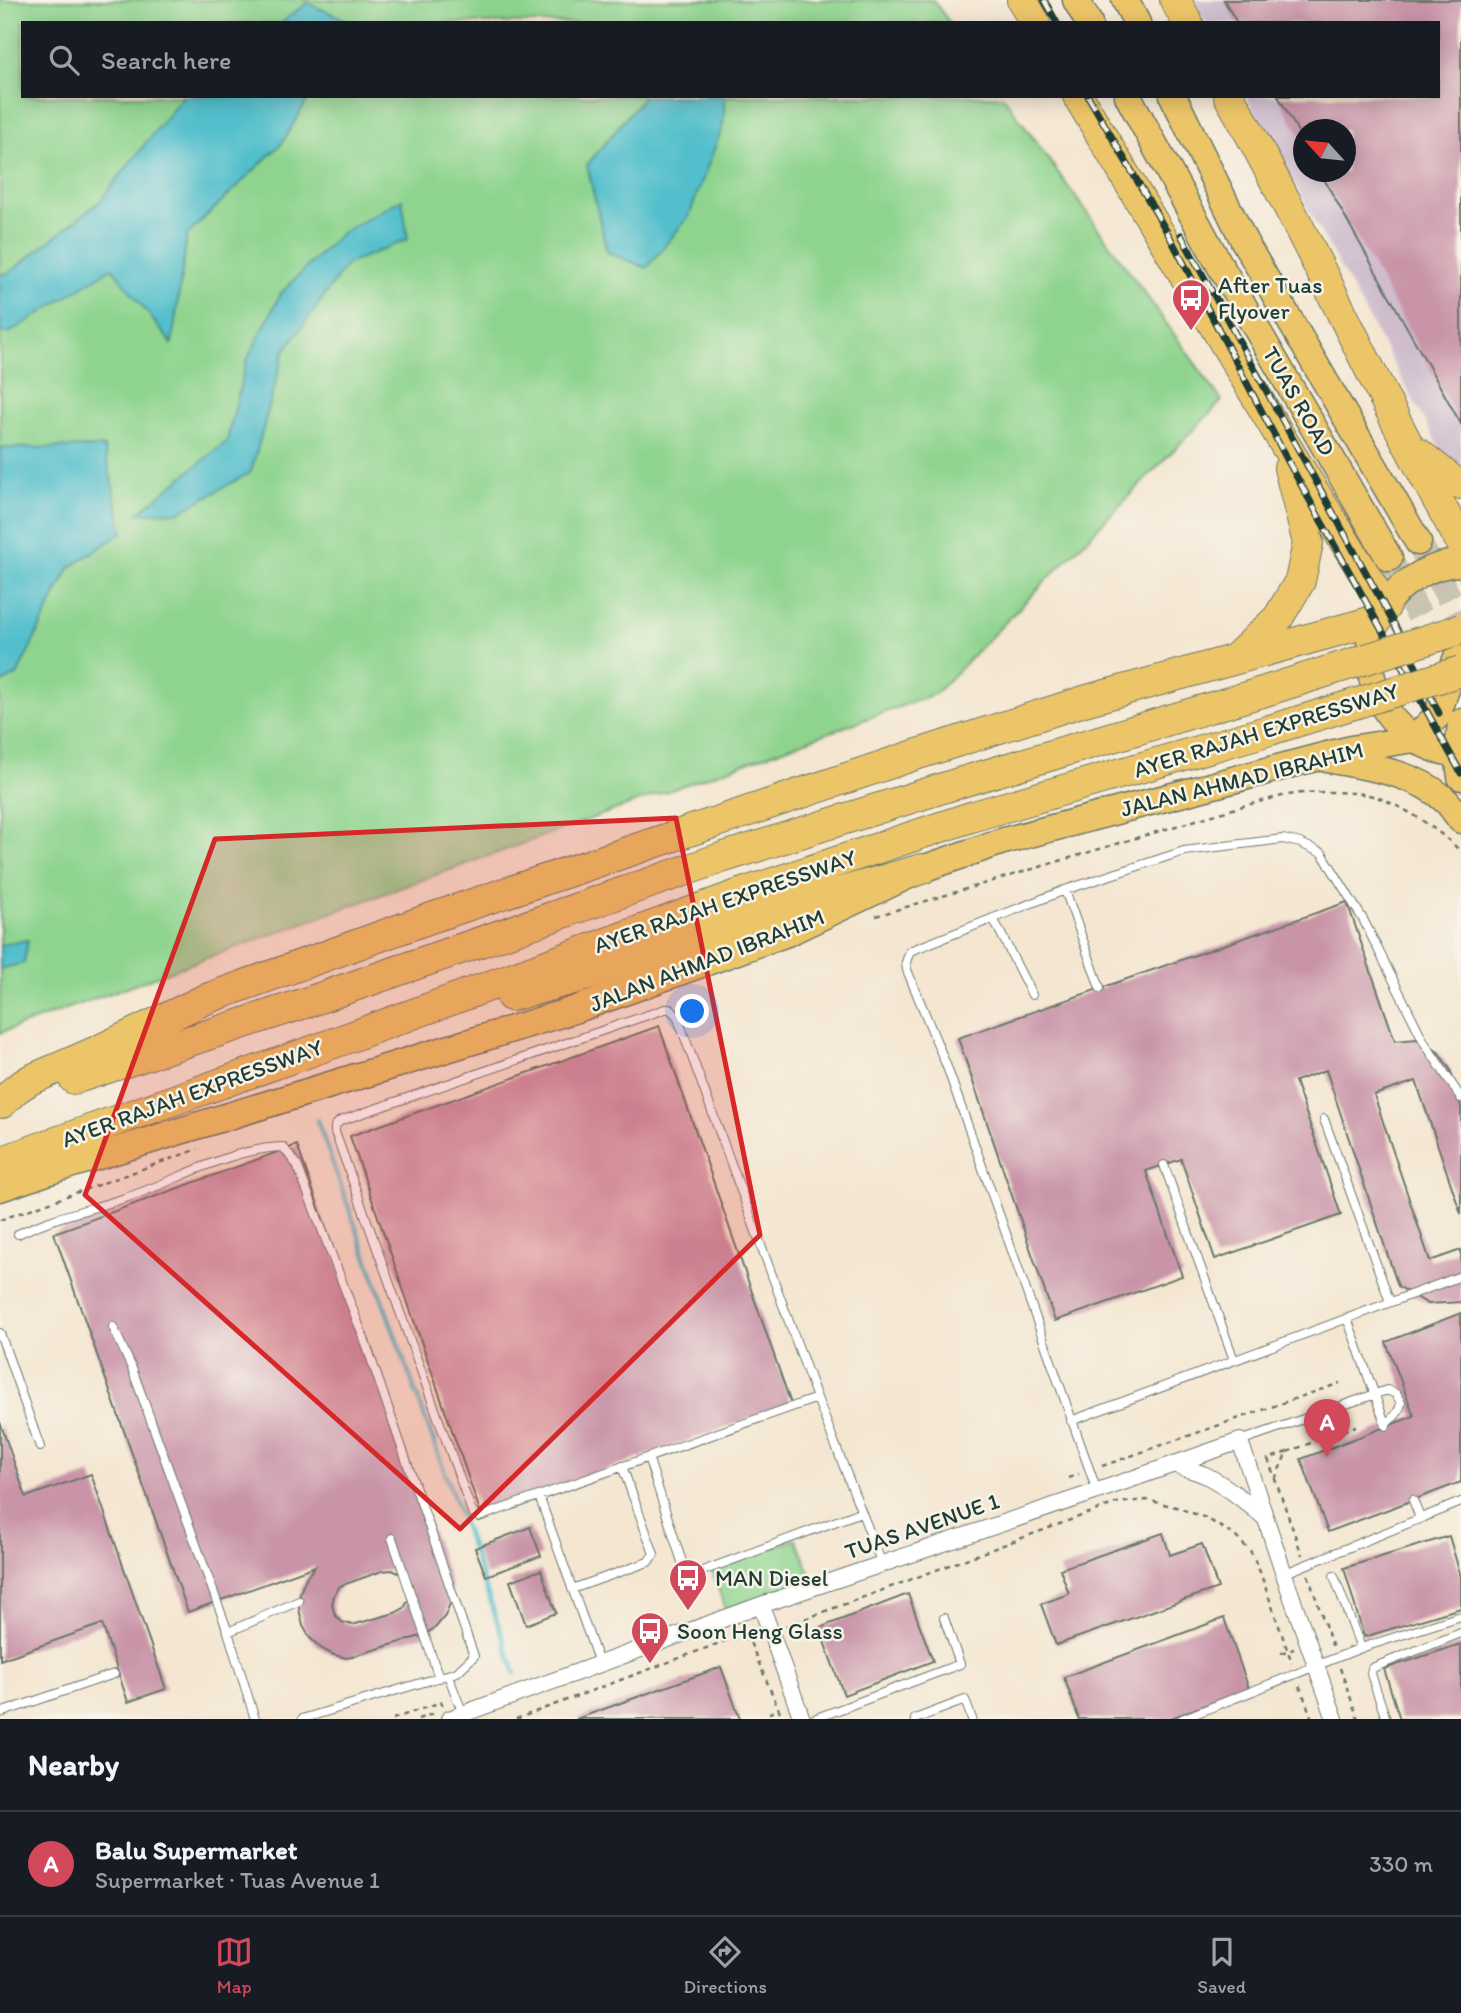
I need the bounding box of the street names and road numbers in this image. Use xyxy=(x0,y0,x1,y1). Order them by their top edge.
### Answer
street label: TUAS ROAD xyxy=(1256,341,1342,461)
street label: AYER RAJAH EXPRESSWAY xyxy=(1130,676,1402,784)
street label: JALAN AHMAD IBRAHIM xyxy=(1118,735,1366,823)
street label: AYER RAJAH EXPRESSWAY xyxy=(590,843,860,959)
street label: JALAN AHMAD IBRAHIM xyxy=(586,902,828,1018)
street label: AYER RAJAH EXPRESSWAY xyxy=(58,1033,326,1153)
street label: TUAS AVENUE 1 xyxy=(841,1486,1003,1565)

